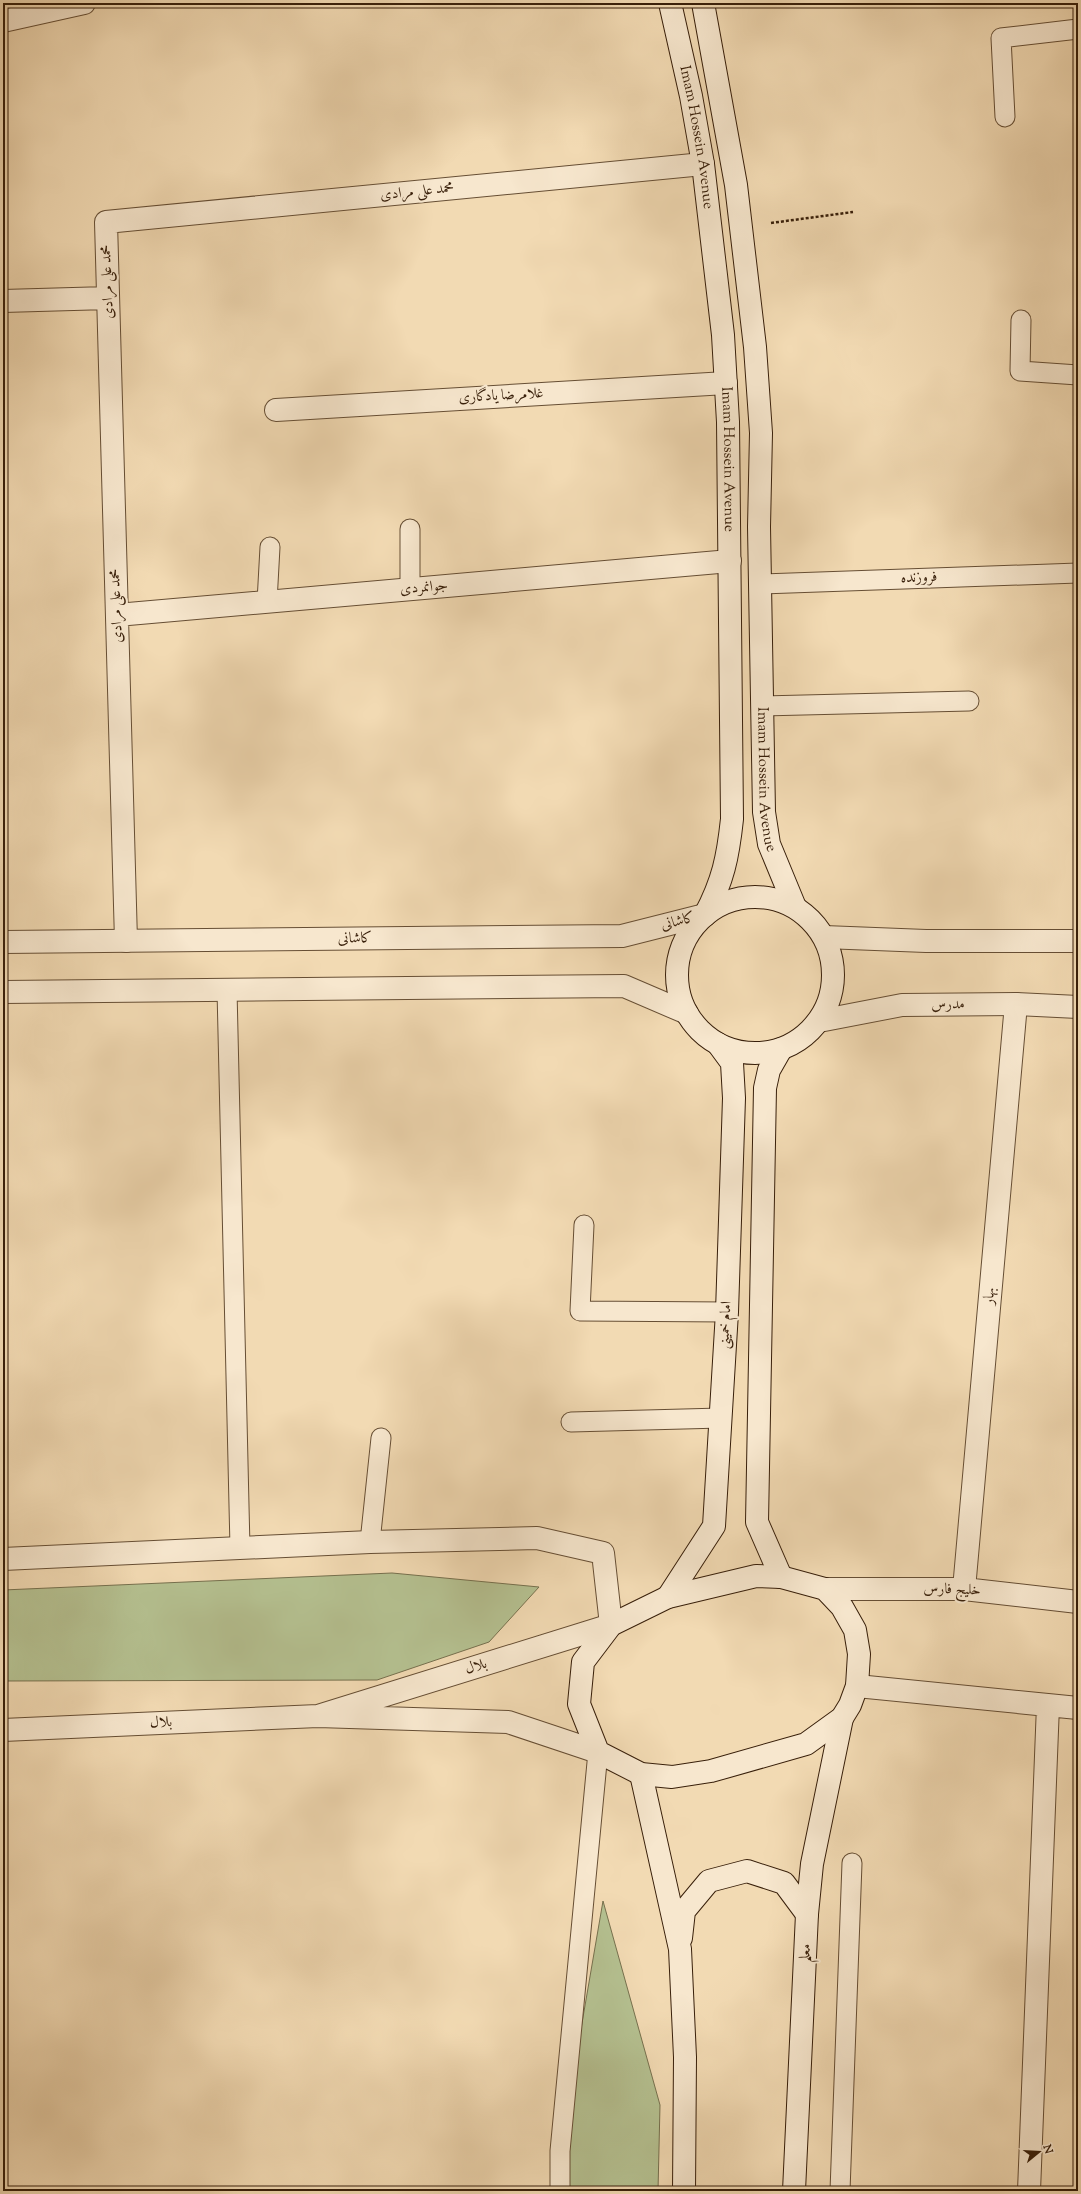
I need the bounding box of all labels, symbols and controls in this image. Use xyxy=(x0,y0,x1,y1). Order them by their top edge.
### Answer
street label: Imam Hossein Avenue xyxy=(674,63,719,210)
street label: محمد علی مرادی xyxy=(379,178,455,206)
street label: محمد علی مرادی xyxy=(96,244,120,319)
street label: غلامرضا یادگاری xyxy=(458,383,544,409)
street label: Imam Hossein Avenue xyxy=(715,386,740,532)
street label: فروزنده xyxy=(900,567,938,589)
street label: محمد علی مرادی xyxy=(105,568,129,643)
street label: جوانمردی xyxy=(399,575,449,601)
street label: Imam Hossein Avenue xyxy=(752,707,782,855)
street label: کاشانی xyxy=(659,908,697,936)
street label: کاشانی xyxy=(338,928,372,950)
street label: مدرس xyxy=(931,994,965,1016)
street label: بهار xyxy=(979,1286,1001,1308)
street label: امام خمینی xyxy=(714,1300,739,1350)
street label: خلیج فارس xyxy=(923,1579,981,1603)
street label: بلال xyxy=(462,1654,490,1680)
street label: بلال xyxy=(150,1712,173,1734)
street label: معلم xyxy=(795,1943,820,1963)
north arrow xyxy=(1019,2132,1059,2172)
text: N xyxy=(1038,2142,1057,2156)

